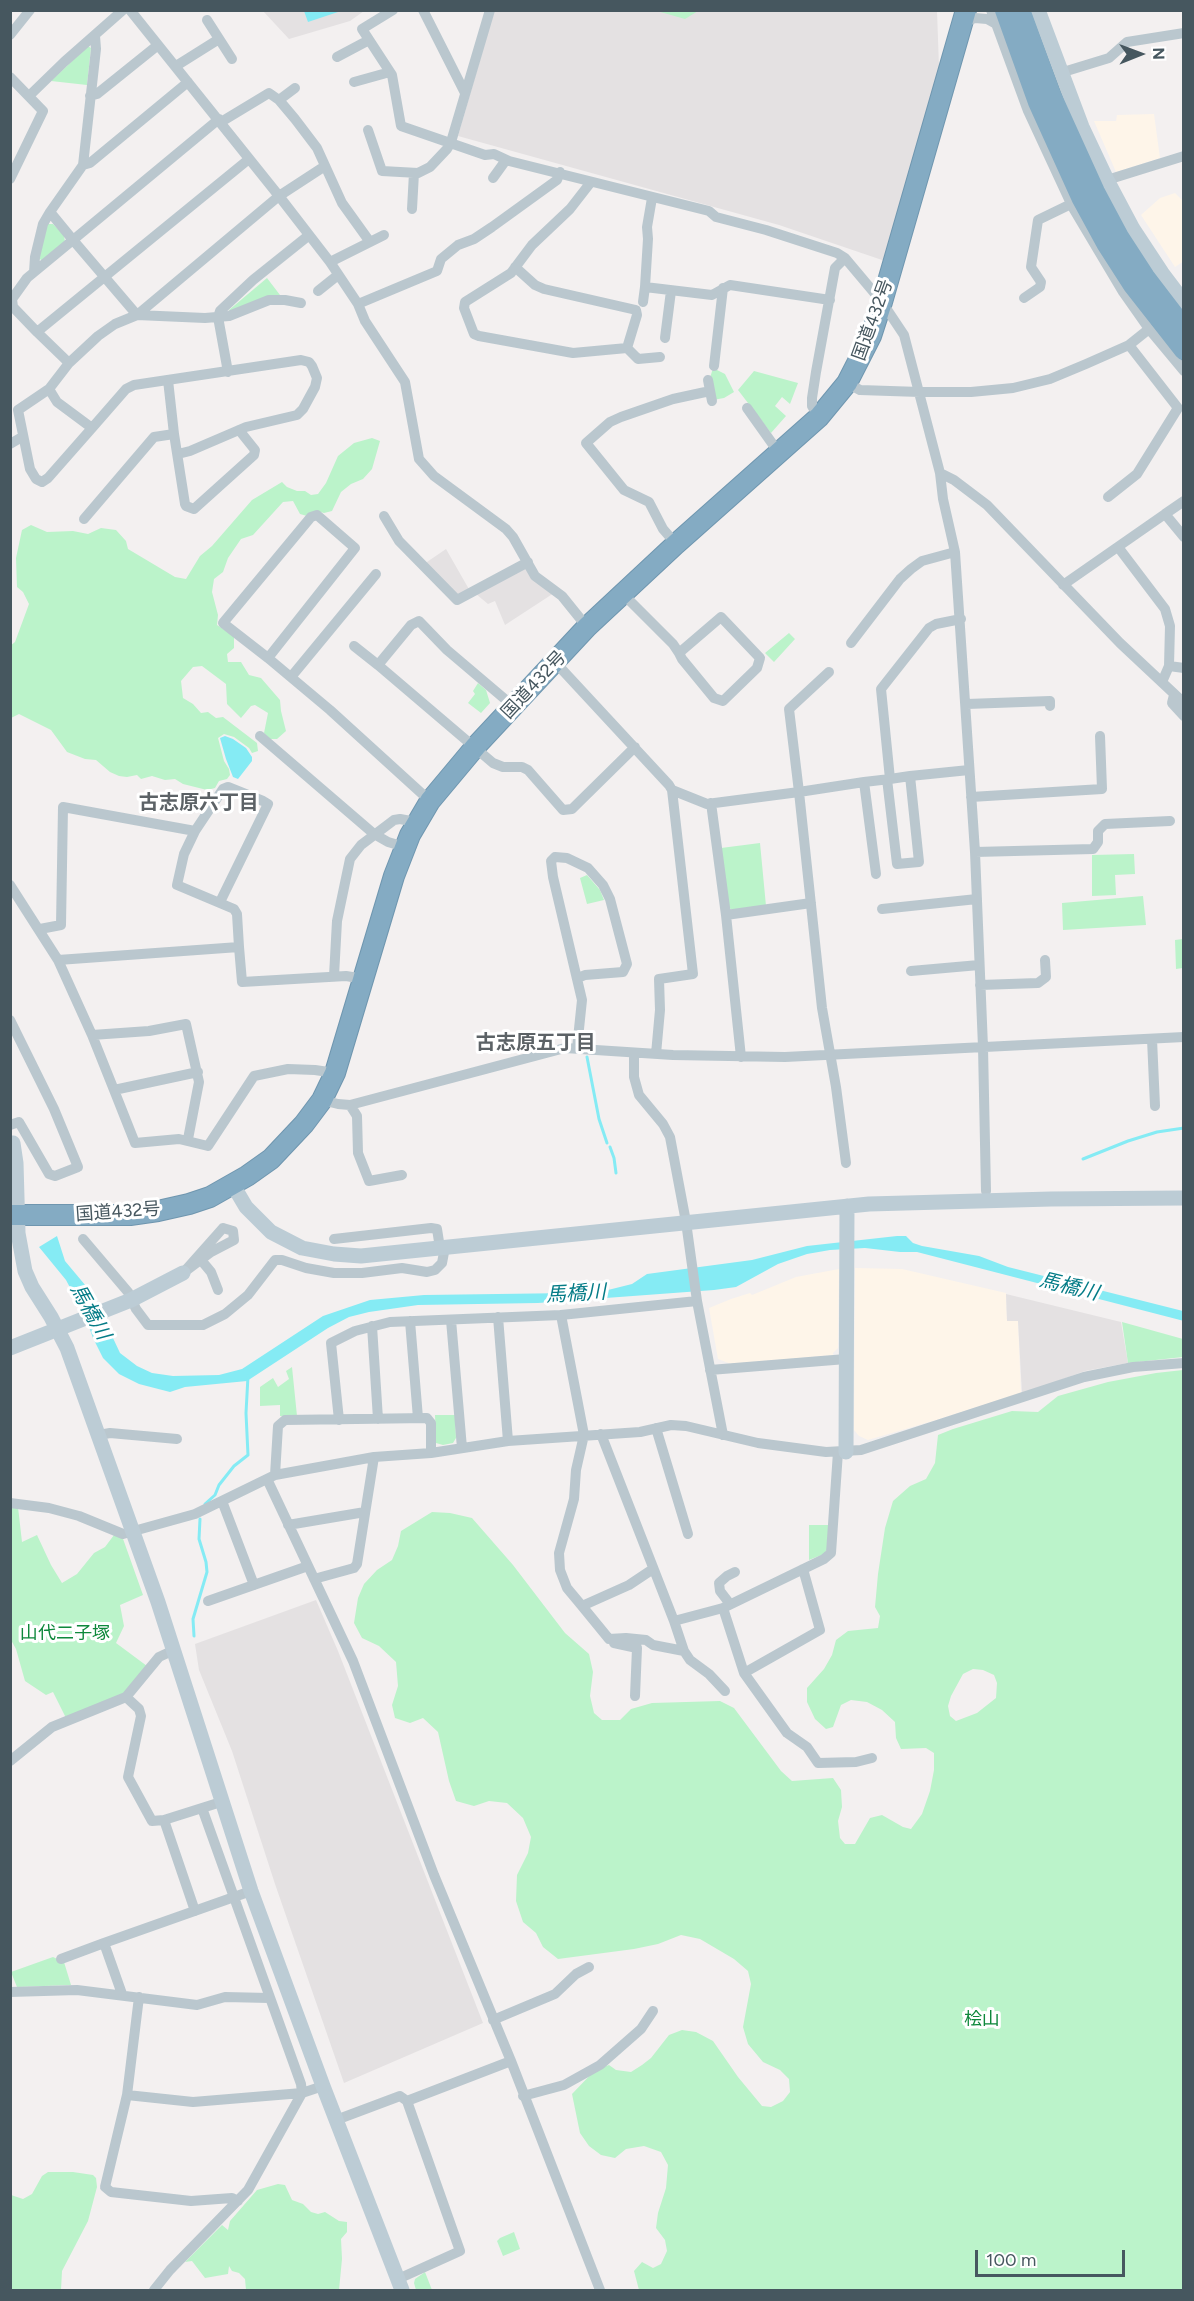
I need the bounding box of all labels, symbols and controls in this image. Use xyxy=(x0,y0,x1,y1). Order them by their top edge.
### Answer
north arrow xyxy=(1110,24,1170,84)
text: N xyxy=(1149,47,1168,60)
street label: 国道432号 xyxy=(848,276,898,364)
street label: 国道432号 xyxy=(497,647,571,723)
district label: 古志原六丁目 xyxy=(139,791,259,815)
district label: 古志原五丁目 xyxy=(476,1031,596,1055)
street label: 国道432号 xyxy=(75,1198,161,1226)
water label: 馬橋川 xyxy=(1037,1268,1101,1306)
water label: 馬橋川 xyxy=(65,1280,115,1344)
water label: 馬橋川 xyxy=(545,1280,607,1308)
park label: 山代二子塚 xyxy=(20,1623,110,1645)
park label: 桧山 xyxy=(964,2009,1000,2031)
scale bar xyxy=(978,2238,1128,2276)
text: 100 m xyxy=(986,2249,1036,2271)

